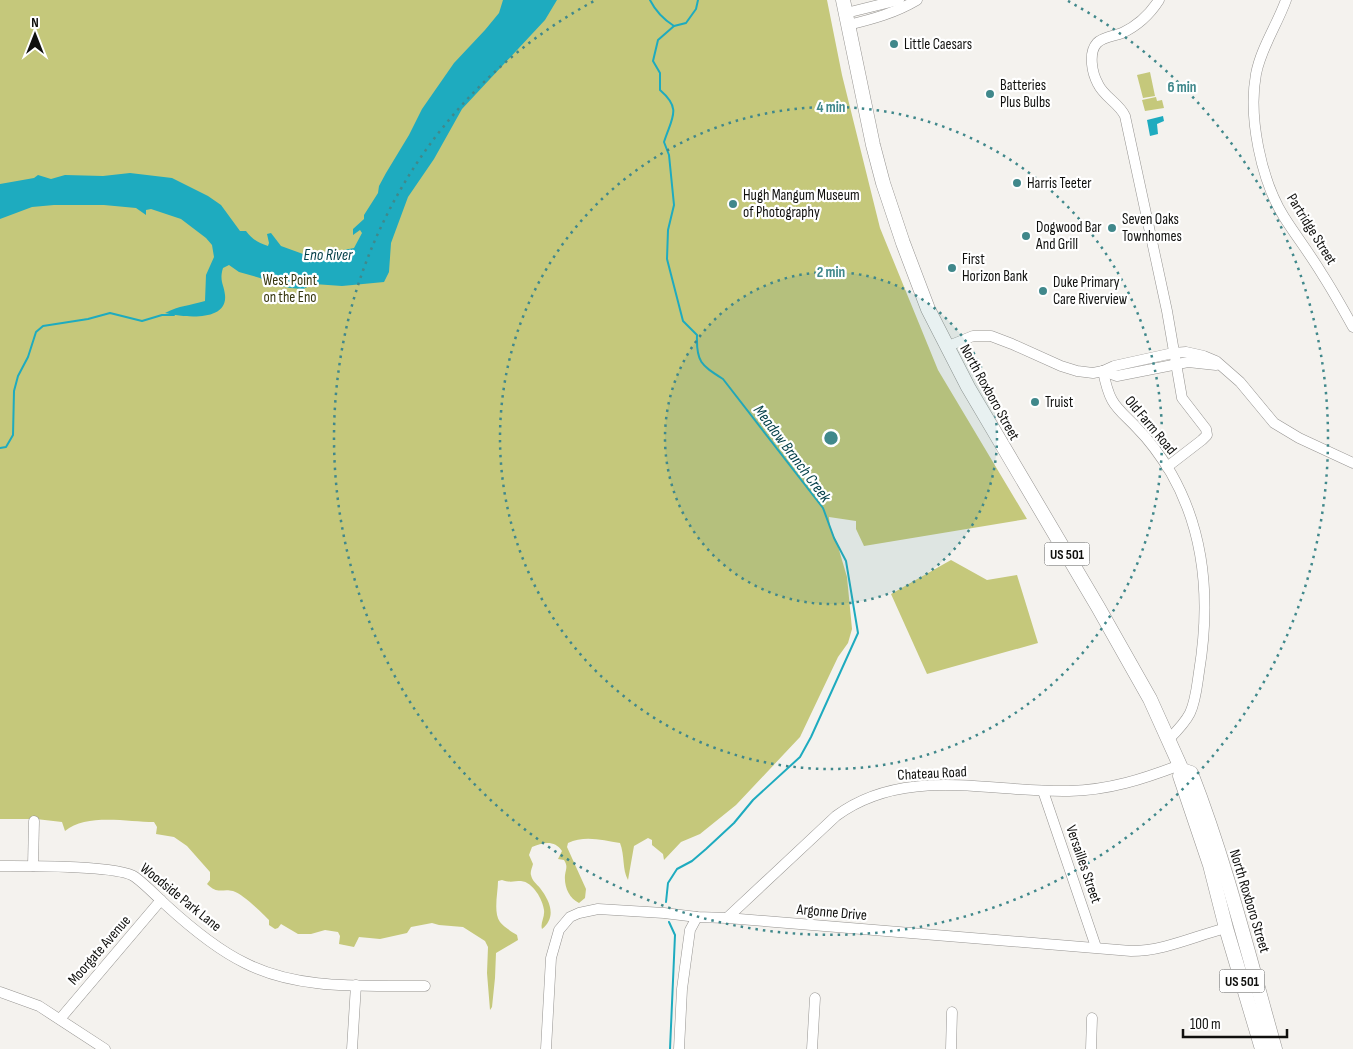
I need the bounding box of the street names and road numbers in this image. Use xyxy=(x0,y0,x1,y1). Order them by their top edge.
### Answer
street label: Partridge Street xyxy=(1282,190,1341,269)
street label: North Roxboro Street xyxy=(955,341,1024,444)
street label: Old Farm Road xyxy=(1120,392,1181,459)
road number: US 501 xyxy=(1044,542,1090,566)
street label: Chateau Road xyxy=(897,762,967,785)
street label: Versailles Street xyxy=(1061,823,1106,906)
street label: North Roxboro Street xyxy=(1225,847,1274,955)
street label: Woodside Park Lane xyxy=(136,859,225,936)
street label: Argonne Drive xyxy=(795,900,868,925)
street label: Moorgate Avenue xyxy=(64,912,135,989)
road number: US 501 xyxy=(1220,969,1264,992)

